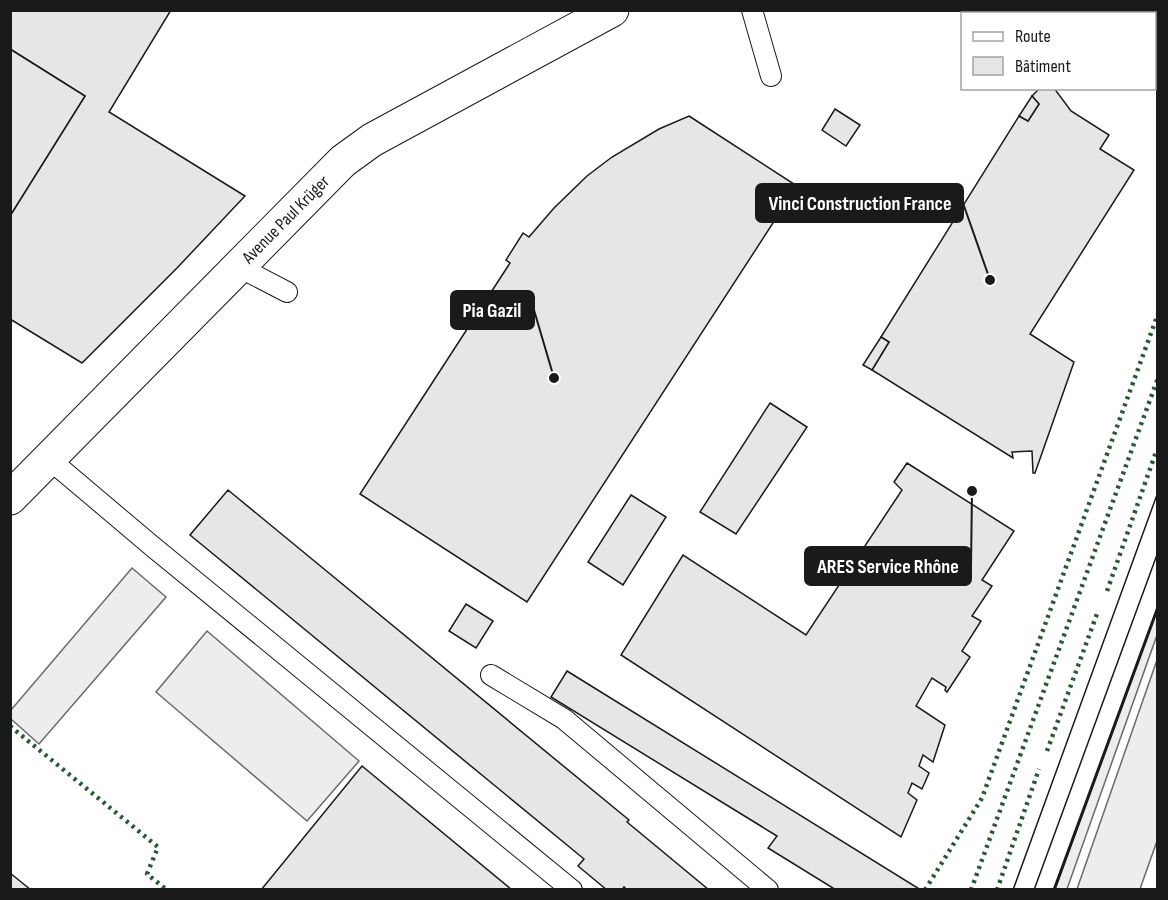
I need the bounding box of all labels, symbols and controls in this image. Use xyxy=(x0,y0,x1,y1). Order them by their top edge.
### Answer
legend xyxy=(961,12,1156,90)
text: Route xyxy=(1015,26,1051,47)
text: Bâtiment xyxy=(1015,56,1071,77)
street label: Avenue Paul Krüger xyxy=(237,171,334,269)
callout: Vinci Construction France xyxy=(756,184,963,222)
text: Vinci Construction France xyxy=(768,192,952,216)
callout: Pia Gazil xyxy=(451,291,534,329)
text: Pia Gazil xyxy=(463,299,521,323)
callout: ARES Service Rhône xyxy=(805,547,971,585)
text: ARES Service Rhône xyxy=(816,555,959,579)

